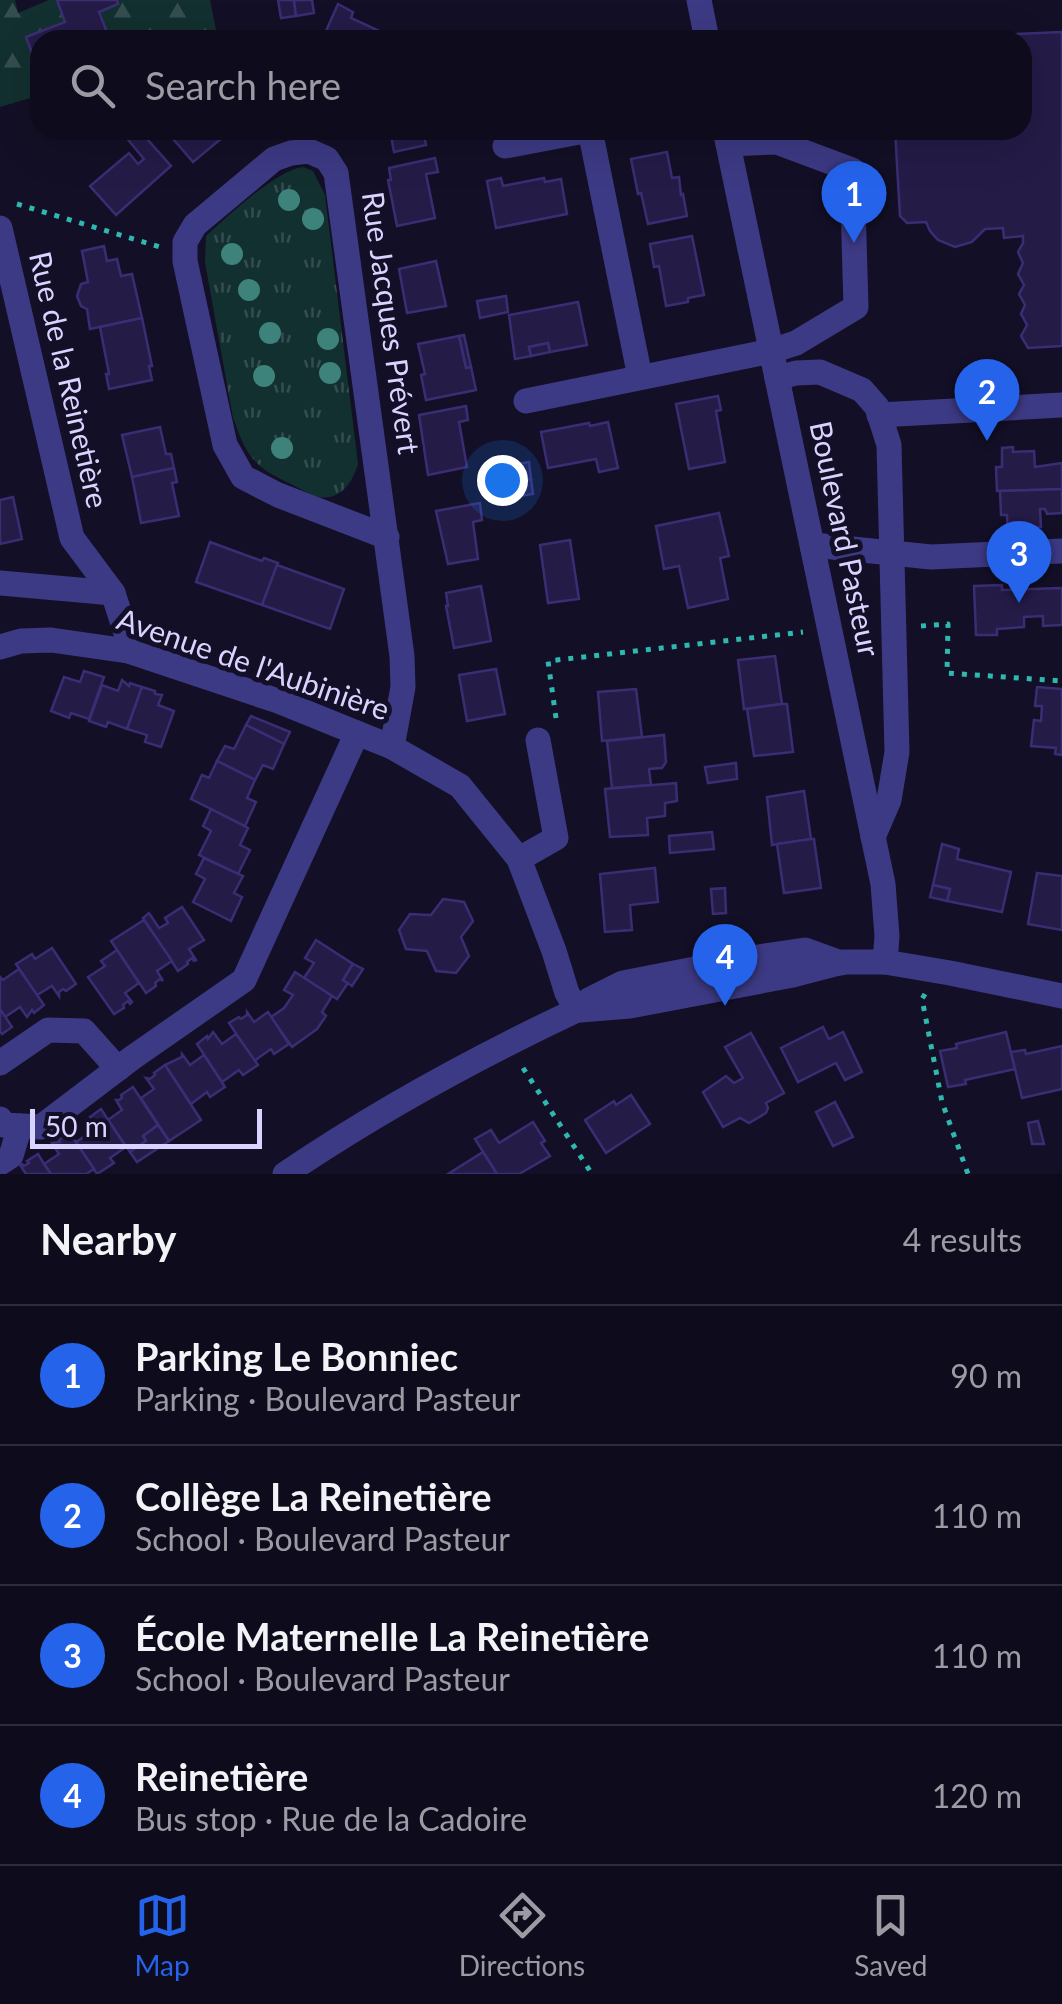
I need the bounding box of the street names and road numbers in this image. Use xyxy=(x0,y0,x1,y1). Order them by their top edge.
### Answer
street label: Rue Jacques Prévert xyxy=(356,189,428,457)
street label: Rue de la Reinetière xyxy=(23,248,117,511)
street label: Boulevard Pasteur xyxy=(803,417,889,660)
street label: Avenue de l'Aubinière xyxy=(113,600,394,727)

